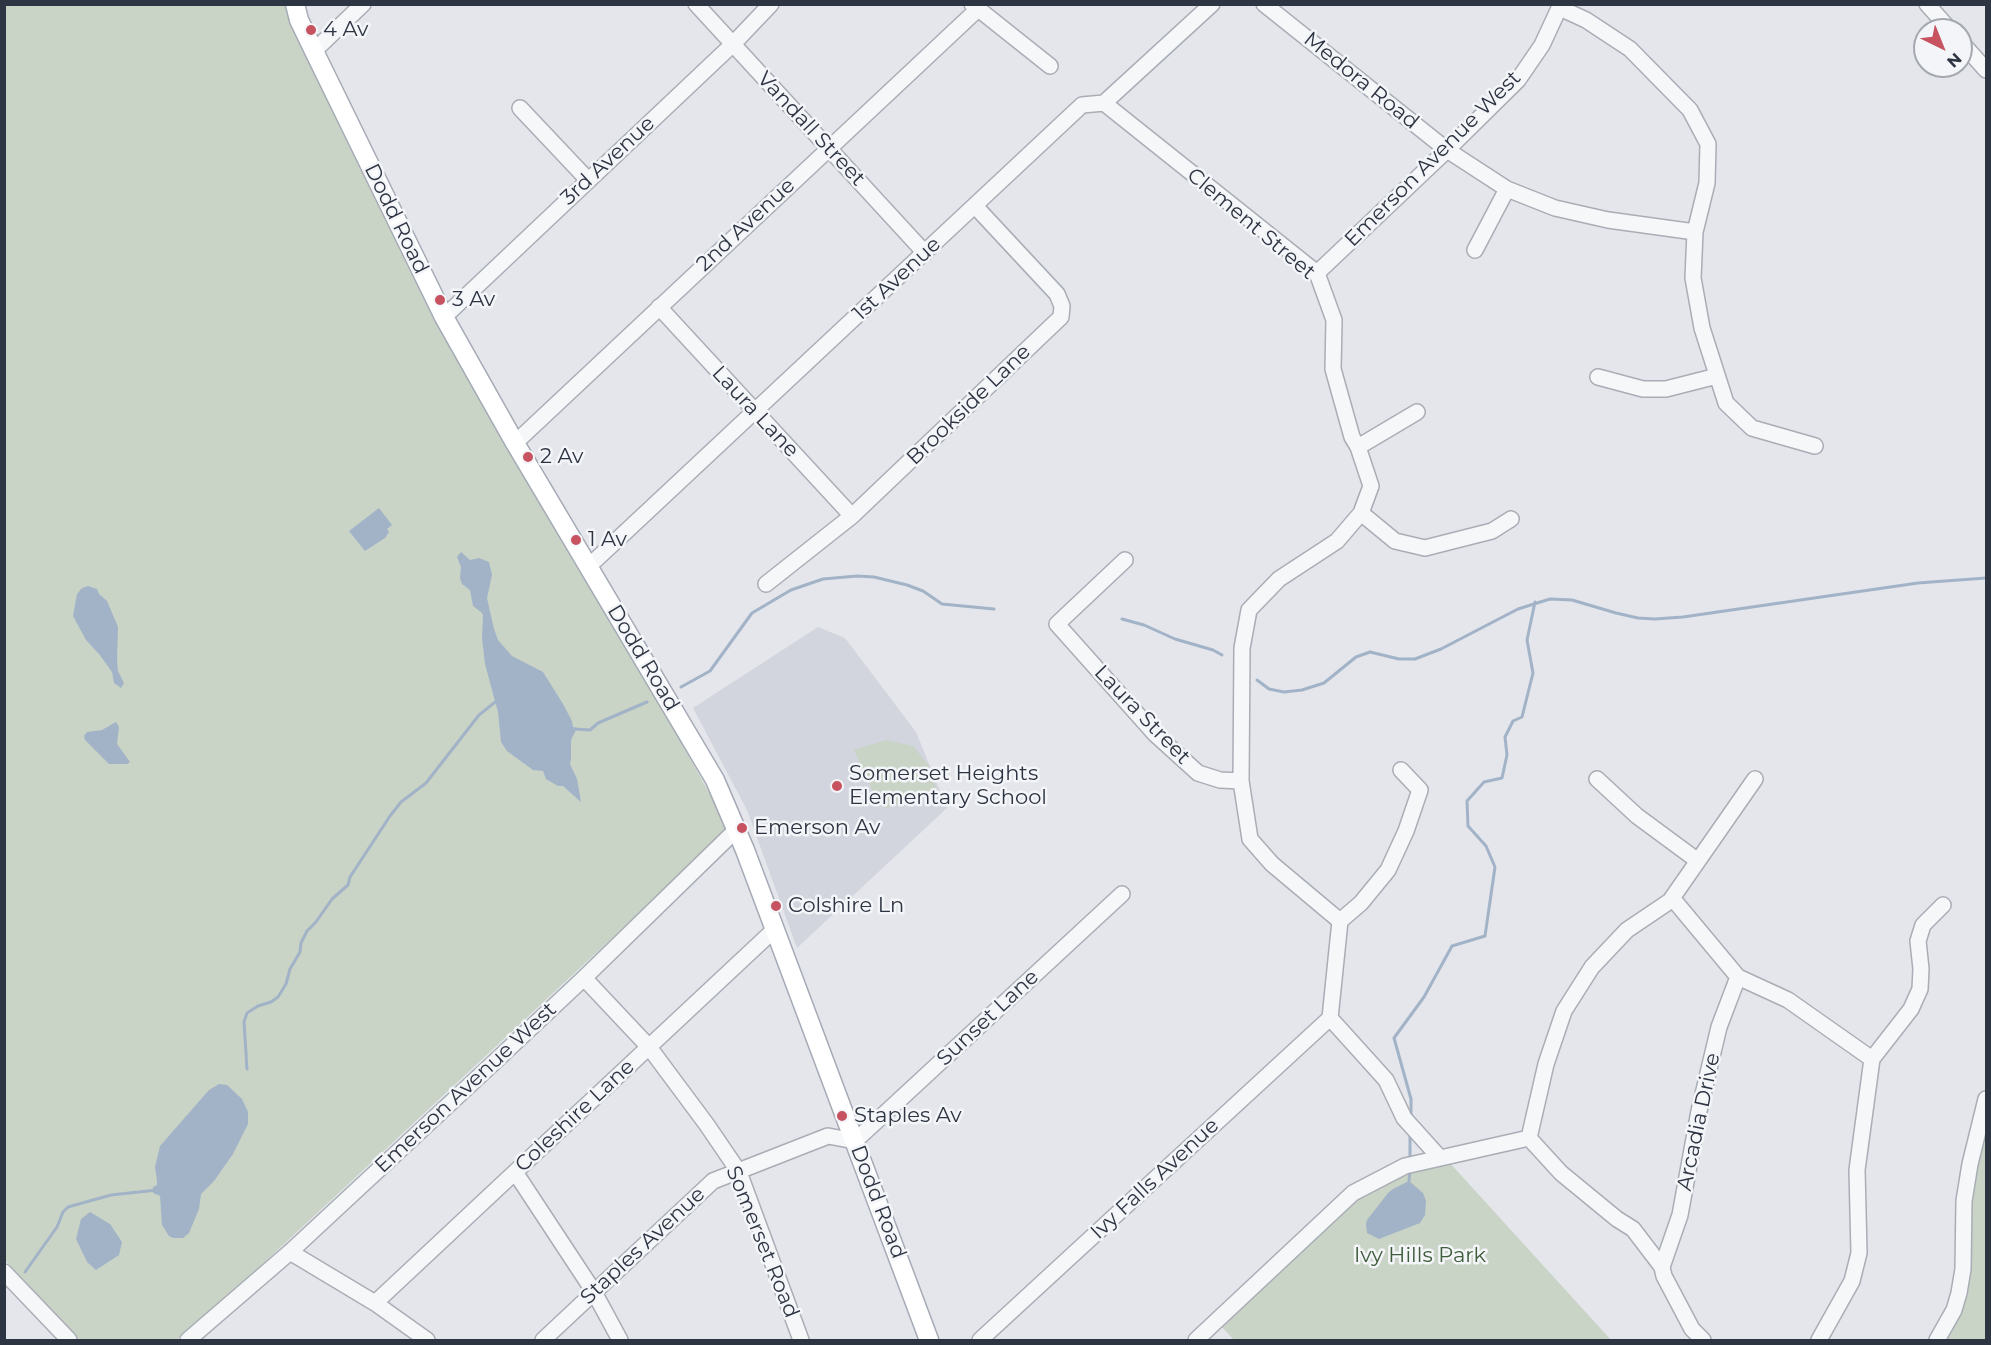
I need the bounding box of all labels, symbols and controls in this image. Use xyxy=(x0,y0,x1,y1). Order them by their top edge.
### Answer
place label: 4 Av xyxy=(323,17,368,43)
north arrow xyxy=(1913,18,1973,78)
marker: 4 Av xyxy=(304,23,318,37)
street label: Medora Road xyxy=(1298,27,1424,135)
text: N xyxy=(1943,49,1965,71)
street label: Emerson Avenue West xyxy=(1340,66,1526,252)
street label: Vandall Street xyxy=(752,67,870,191)
street label: 3rd Avenue xyxy=(556,111,660,211)
street label: Dodd Road xyxy=(359,160,433,278)
street label: Clement Street xyxy=(1182,163,1320,285)
street label: 2nd Avenue xyxy=(692,173,800,277)
street label: 1st Avenue xyxy=(848,232,946,326)
place label: 3 Av xyxy=(452,287,495,313)
marker: 3 Av xyxy=(433,293,447,307)
street label: Brookside Lane xyxy=(902,339,1036,471)
street label: Laura Lane xyxy=(706,361,804,463)
place label: 2 Av xyxy=(540,444,583,470)
marker: 2 Av xyxy=(521,450,535,464)
place label: 1 Av xyxy=(588,527,627,553)
marker: 1 Av xyxy=(569,533,583,547)
street label: Dodd Road xyxy=(601,600,685,716)
street label: Laura Street xyxy=(1089,660,1195,770)
place label: Somerset Heights Elementary School xyxy=(849,761,1047,811)
marker: Somerset Heights Elementary School xyxy=(830,779,844,793)
place label: Emerson Av xyxy=(754,815,880,841)
marker: Emerson Av xyxy=(735,821,749,835)
place label: Colshire Ln xyxy=(788,893,904,919)
marker: Colshire Ln xyxy=(769,899,783,913)
street label: Sunset Lane xyxy=(932,965,1044,1071)
street label: Emerson Avenue West xyxy=(370,997,562,1179)
street label: Arcadia Drive xyxy=(1672,1051,1726,1193)
street label: Coleshire Lane xyxy=(510,1054,640,1178)
place label: Staples Av xyxy=(854,1103,962,1129)
marker: Staples Av xyxy=(835,1109,849,1123)
street label: Ivy Falls Avenue xyxy=(1086,1113,1224,1245)
street label: Dodd Road xyxy=(845,1142,911,1262)
street label: Somerset Road xyxy=(720,1163,804,1321)
street label: Staples Avenue xyxy=(576,1182,710,1310)
park label: Ivy Hills Park xyxy=(1354,1243,1486,1269)

